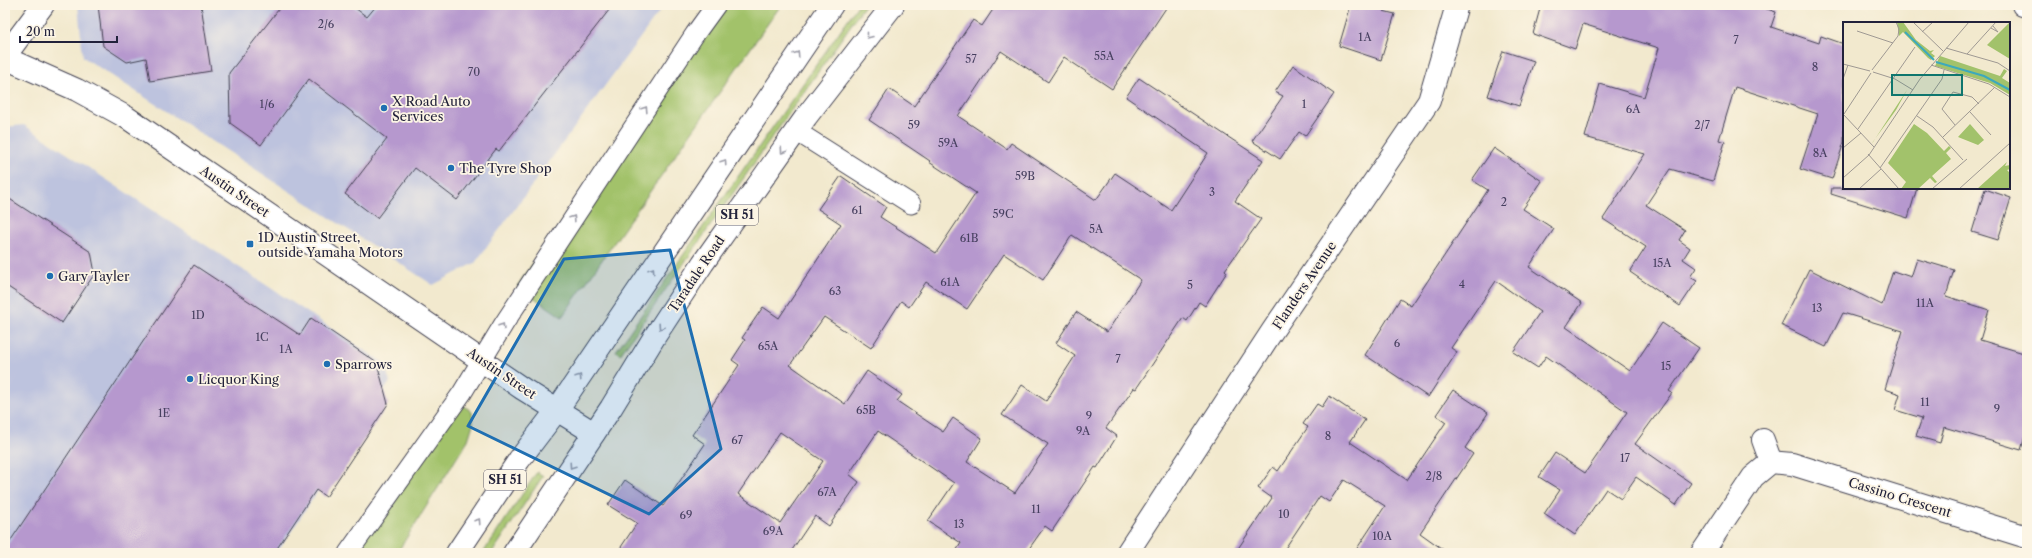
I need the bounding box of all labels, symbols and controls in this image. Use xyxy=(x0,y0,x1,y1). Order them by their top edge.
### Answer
house number: 2/6 xyxy=(318,17,335,31)
scale bar xyxy=(20,18,117,44)
inset map xyxy=(1843,22,2010,189)
text: 20 m xyxy=(26,24,55,39)
house number: 1A xyxy=(1358,30,1372,44)
one-way arrow xyxy=(867,31,874,38)
house number: 7 xyxy=(1733,33,1739,47)
house number: 55A xyxy=(1094,49,1115,63)
one-way arrow xyxy=(792,51,800,58)
house number: 57 xyxy=(965,52,977,66)
house number: 8 xyxy=(1812,60,1818,74)
house number: 70 xyxy=(468,65,480,79)
place label: X Road Auto Services xyxy=(391,93,471,124)
house number: 1/6 xyxy=(260,97,275,111)
house number: 1 xyxy=(1302,97,1307,111)
house number: 6A xyxy=(1626,102,1641,116)
marker: X Road Auto Services xyxy=(379,103,389,113)
one-way arrow xyxy=(640,106,648,113)
house number: 59 xyxy=(908,118,920,132)
house number: 2/7 xyxy=(1694,118,1710,132)
house number: 59A xyxy=(938,136,959,150)
one-way arrow xyxy=(780,146,787,153)
house number: 8A xyxy=(1813,146,1828,160)
one-way arrow xyxy=(719,159,727,166)
place label: The Tyre Shop xyxy=(459,160,552,176)
street label: Austin Street xyxy=(197,161,273,220)
marker: The Tyre Shop xyxy=(446,163,456,173)
house number: 59B xyxy=(1015,169,1035,183)
house number: 3 xyxy=(1209,185,1215,199)
house number: 2 xyxy=(1501,195,1507,209)
house number: 61 xyxy=(851,203,863,217)
road number: SH 51 xyxy=(716,205,758,225)
house number: 59C xyxy=(993,207,1013,221)
one-way arrow xyxy=(568,215,576,222)
house number: 5A xyxy=(1089,222,1104,236)
place label: 1D Austin Street, outside Yamaha Motors xyxy=(258,229,403,260)
house number: 61B xyxy=(960,231,979,245)
street label: Taradale Road xyxy=(664,233,728,315)
street label: Flanders Avenue xyxy=(1269,238,1339,332)
marker: 1D Austin Street, outside Yamaha Motors xyxy=(245,239,255,249)
house number: 15A xyxy=(1653,256,1672,270)
one-way arrow xyxy=(647,267,654,274)
place label: Gary Tayler xyxy=(58,268,130,284)
marker: Gary Tayler xyxy=(45,271,55,281)
house number: 61A xyxy=(940,275,961,289)
house number: 4 xyxy=(1459,277,1465,291)
house number: 5 xyxy=(1187,278,1193,292)
house number: 63 xyxy=(829,284,841,298)
house number: 11A xyxy=(1916,296,1935,310)
house number: 13 xyxy=(1812,301,1822,315)
house number: 1D xyxy=(191,308,205,322)
one-way arrow xyxy=(497,323,504,330)
one-way arrow xyxy=(658,323,666,330)
house number: 1C xyxy=(255,330,269,344)
house number: 6 xyxy=(1394,336,1401,350)
house number: 65A xyxy=(758,339,779,353)
house number: 1A xyxy=(279,342,293,356)
street label: Austin Street xyxy=(464,343,540,402)
house number: 7 xyxy=(1115,352,1121,366)
place label: Sparrows xyxy=(335,356,392,372)
marker: Sparrows xyxy=(322,359,332,369)
house number: 15 xyxy=(1661,359,1671,373)
place label: Licquor King xyxy=(198,371,279,387)
marker: Licquor King xyxy=(185,374,195,384)
one-way arrow xyxy=(574,375,581,382)
house number: 11 xyxy=(1920,395,1930,409)
house number: 9 xyxy=(1994,402,2000,416)
house number: 65B xyxy=(856,403,876,417)
house number: 1E xyxy=(158,406,171,420)
house number: 9 xyxy=(1086,409,1092,423)
house number: 9A xyxy=(1076,424,1091,438)
house number: 8 xyxy=(1325,429,1331,443)
house number: 67 xyxy=(731,433,743,447)
house number: 17 xyxy=(1620,451,1631,465)
one-way arrow xyxy=(570,461,577,468)
house number: 2/8 xyxy=(1426,469,1442,483)
road number: SH 51 xyxy=(484,470,526,490)
street label: Cassino Crescent xyxy=(1847,474,1954,520)
house number: 67A xyxy=(817,485,838,499)
house number: 11 xyxy=(1031,502,1041,516)
house number: 10 xyxy=(1278,507,1290,521)
house number: 69 xyxy=(680,508,692,522)
house number: 13 xyxy=(954,517,964,531)
one-way arrow xyxy=(473,518,480,525)
house number: 69A xyxy=(763,524,784,538)
house number: 10A xyxy=(1372,529,1393,543)

